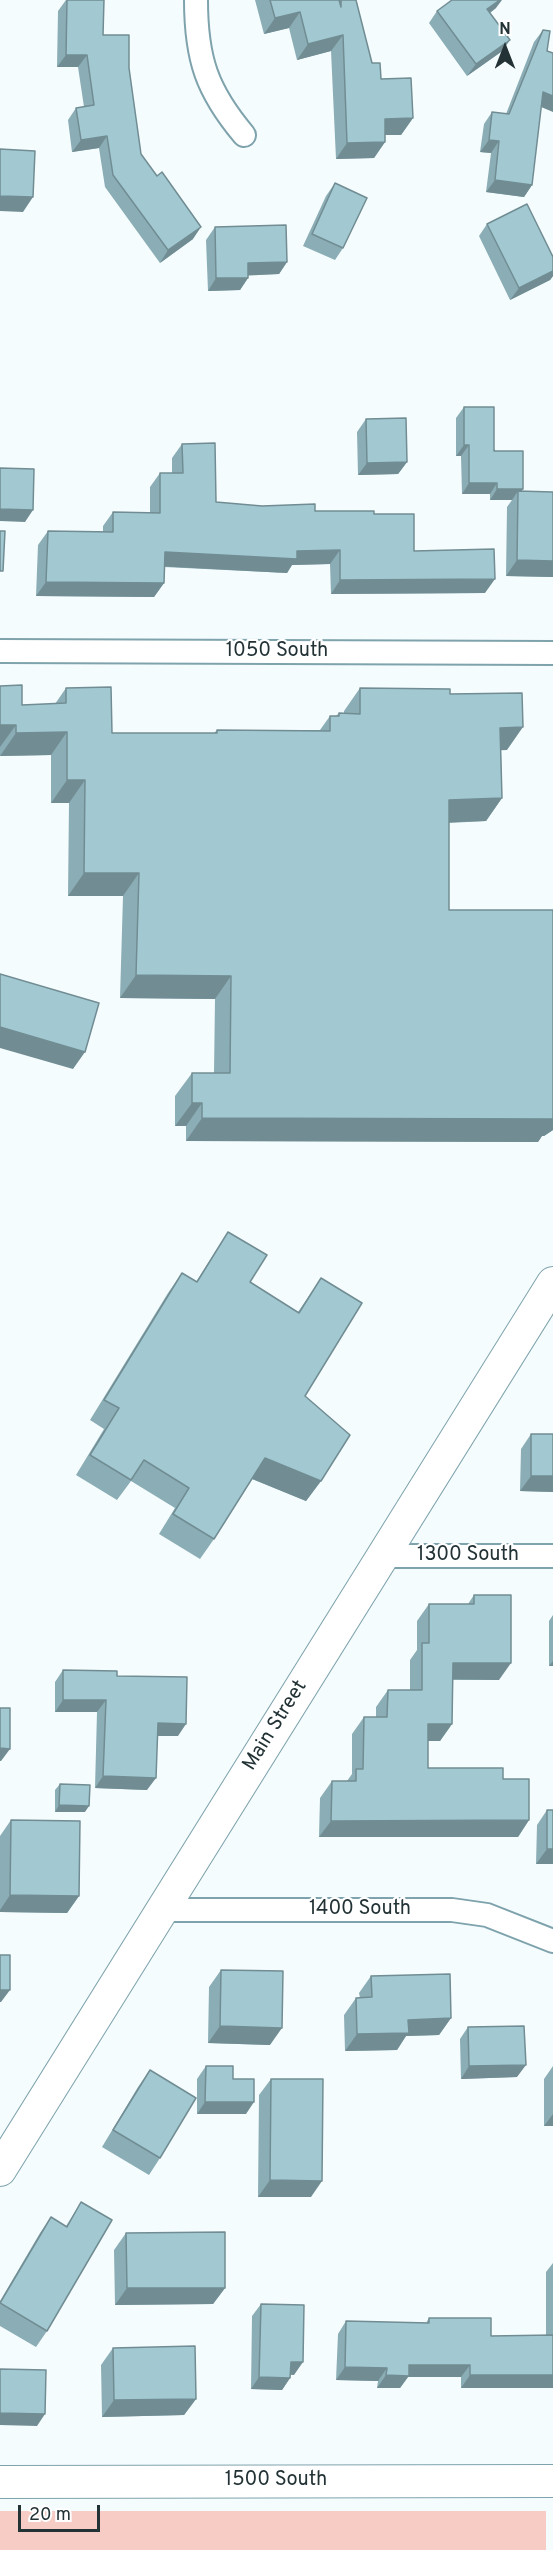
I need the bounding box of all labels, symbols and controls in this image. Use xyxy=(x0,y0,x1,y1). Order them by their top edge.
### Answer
north arrow xyxy=(475,18,535,78)
text: N xyxy=(499,20,511,40)
street label: 1050 South xyxy=(226,640,328,664)
street label: 1300 South xyxy=(417,1544,519,1568)
street label: Main Street xyxy=(239,1676,313,1776)
street label: 1400 South xyxy=(309,1898,411,1922)
street label: 1500 South xyxy=(225,2469,327,2493)
scale bar xyxy=(21,2493,104,2531)
text: 20 m xyxy=(29,2504,71,2527)

